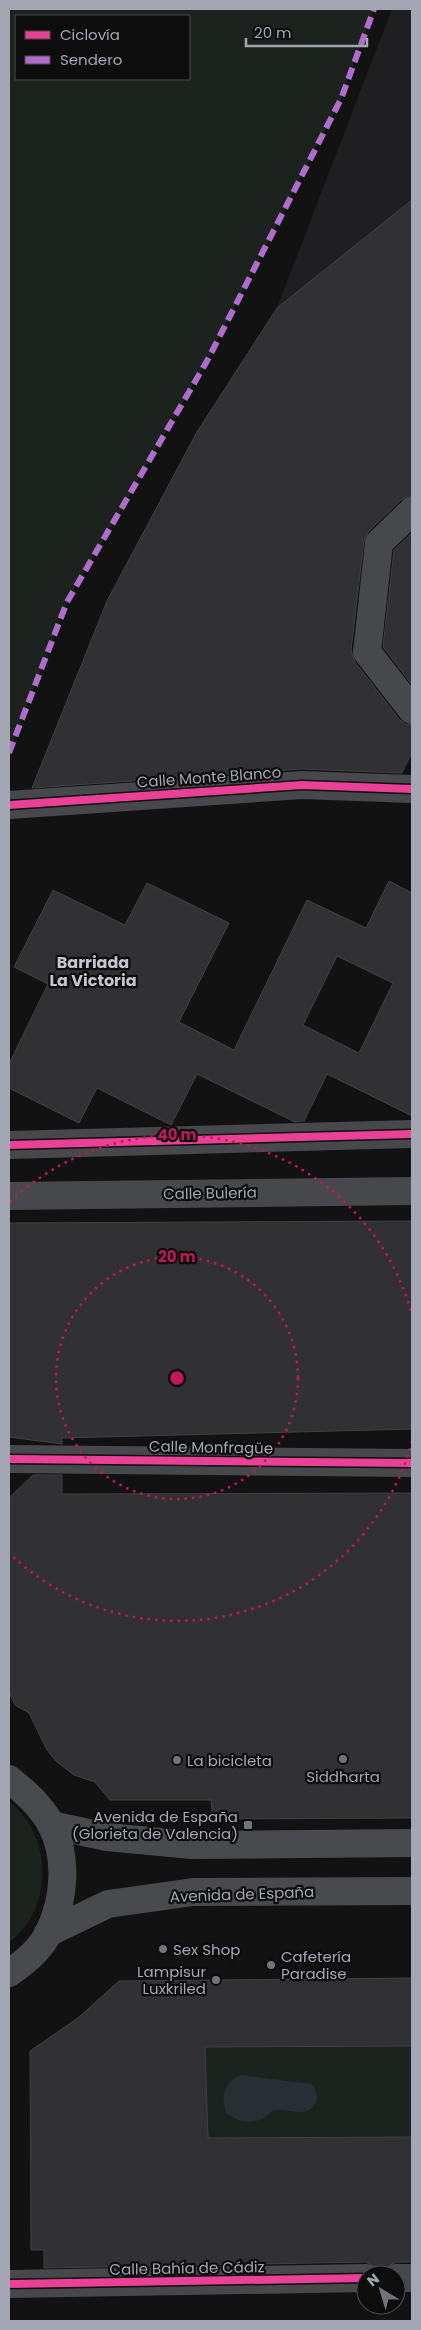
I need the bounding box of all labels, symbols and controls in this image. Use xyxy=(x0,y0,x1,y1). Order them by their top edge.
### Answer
legend xyxy=(15,15,190,80)
scale bar xyxy=(246,15,367,47)
text: 20 m xyxy=(254,22,292,43)
text: Ciclovía xyxy=(60,24,120,45)
text: Sendero xyxy=(60,49,122,70)
street label: Calle Monte Blanco xyxy=(136,761,282,793)
district label: Barriada La Victoria xyxy=(49,951,137,992)
text: 40 m xyxy=(157,1124,197,1145)
street label: Calle Bulería xyxy=(163,1182,257,1204)
text: 20 m xyxy=(158,1246,196,1267)
centre of rings xyxy=(168,1369,186,1387)
street label: Calle Monfragüe xyxy=(149,1435,273,1459)
place label: La bicicleta xyxy=(187,1750,272,1771)
marker: Siddharta xyxy=(337,1753,349,1765)
marker: La bicicleta xyxy=(171,1754,183,1766)
place label: Siddharta xyxy=(306,1766,380,1787)
place label: Avenida de España (Glorieta de Valencia) xyxy=(72,1806,238,1844)
marker: Avenida de España (Glorieta de Valencia) xyxy=(242,1819,254,1831)
street label: Avenida de España xyxy=(169,1881,315,1907)
place label: Sex Shop xyxy=(173,1939,240,1960)
marker: Sex Shop xyxy=(157,1943,169,1955)
place label: Cafetería Paradise xyxy=(281,1946,351,1984)
marker: Cafetería Paradise xyxy=(265,1959,277,1971)
place label: Lampisur Luxkriled xyxy=(137,1961,206,1999)
marker: Lampisur Luxkriled xyxy=(210,1974,222,1986)
street label: Calle Bahía de Cádiz xyxy=(109,2256,265,2280)
north arrow xyxy=(356,2265,406,2315)
text: N xyxy=(363,2269,383,2291)

